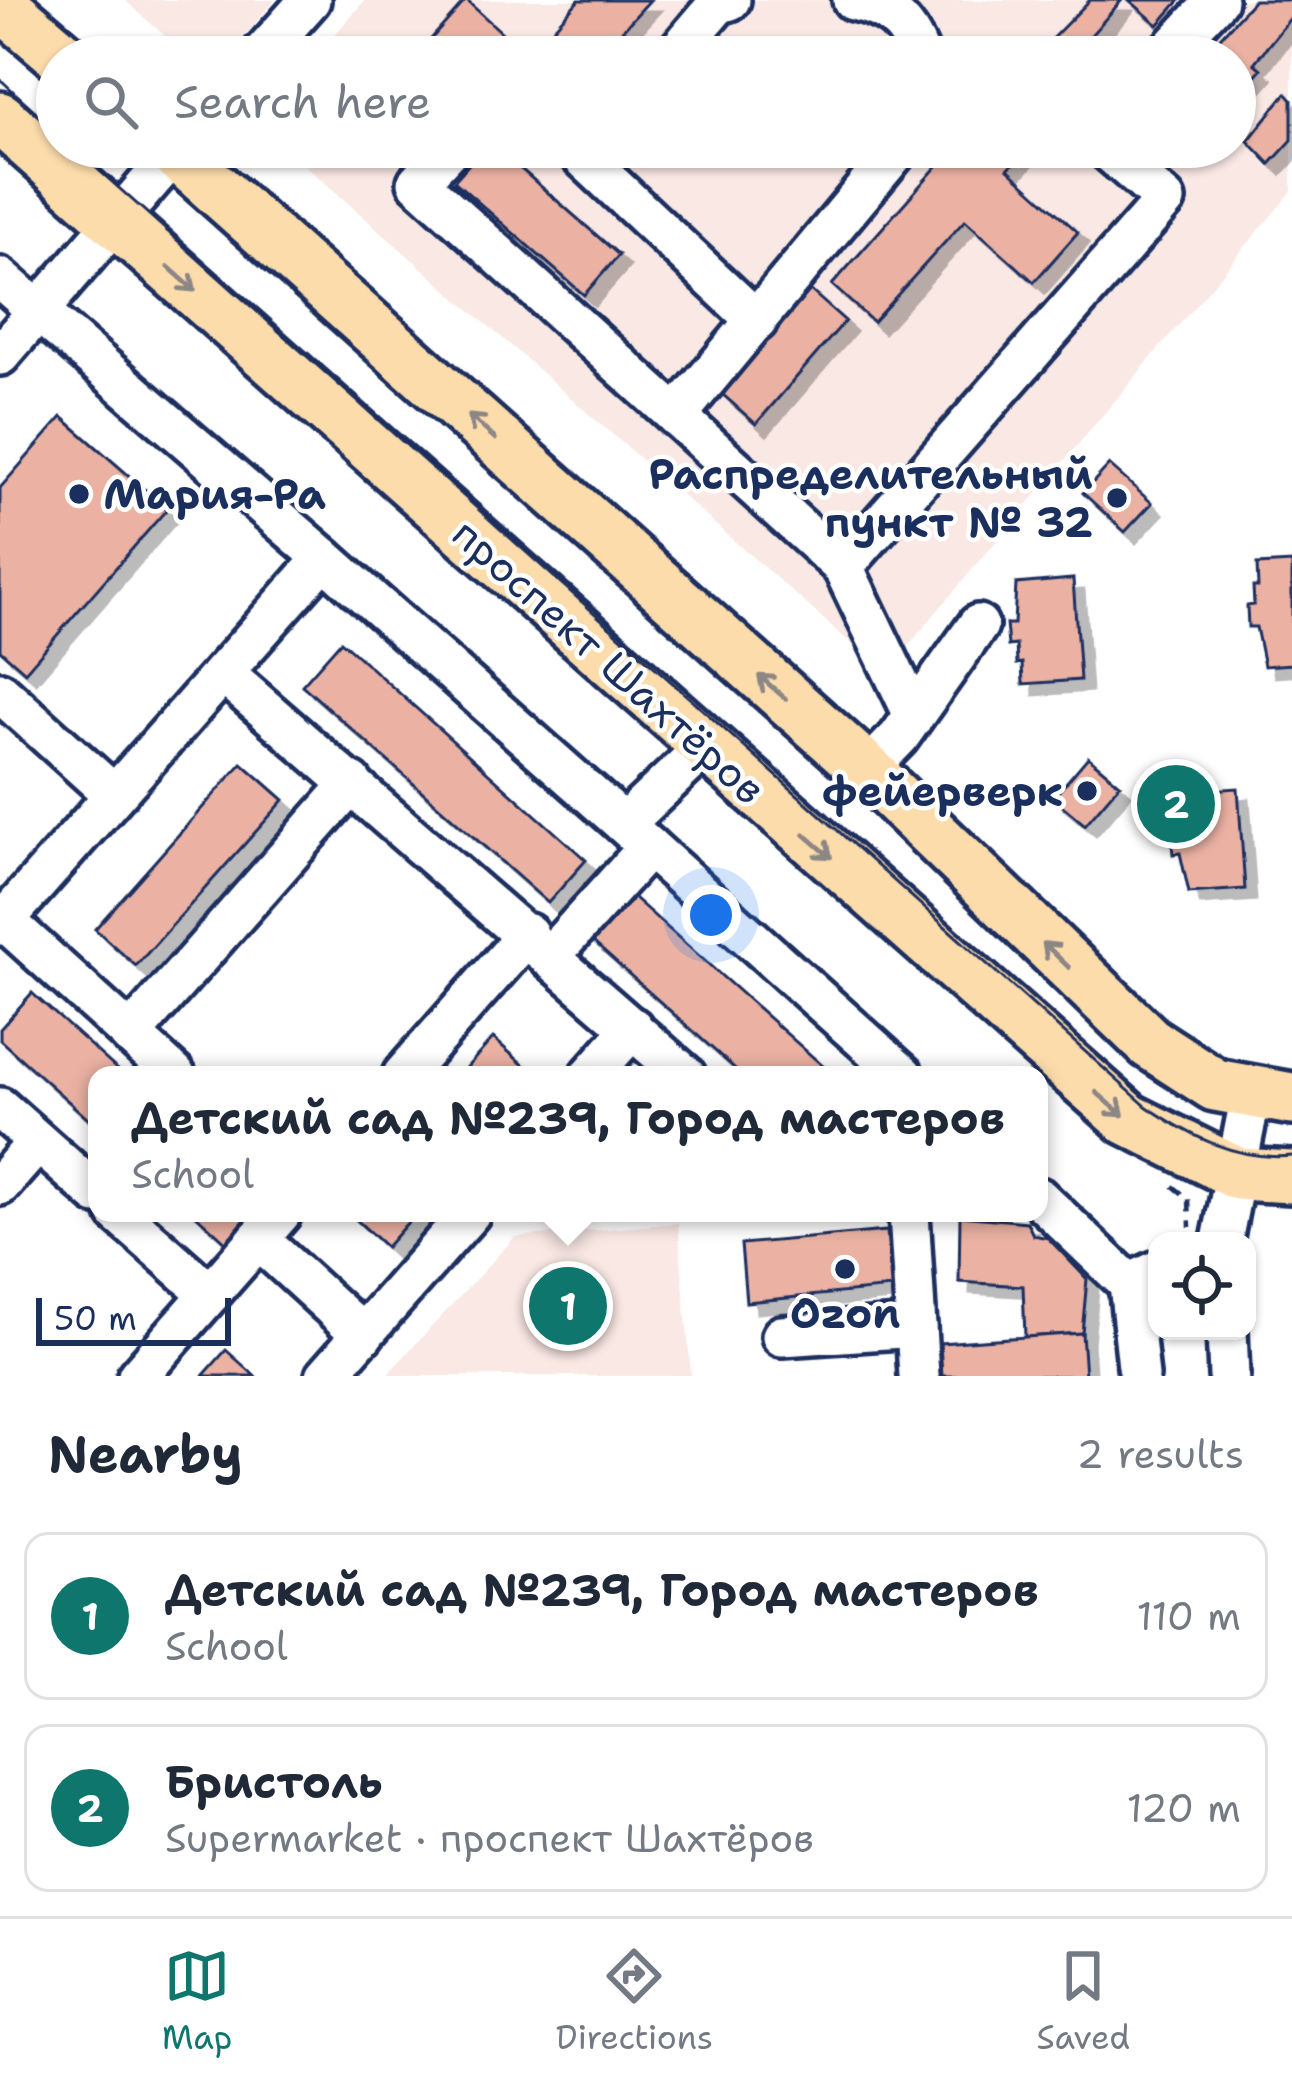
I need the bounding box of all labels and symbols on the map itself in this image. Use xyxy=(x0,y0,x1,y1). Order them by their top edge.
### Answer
one-way arrow xyxy=(167,265,197,292)
one-way arrow xyxy=(467,414,497,441)
place label: Распределительный пункт № 32 xyxy=(648,446,1093,550)
place label: Мария-Ра xyxy=(103,466,326,522)
marker: Мария-Ра xyxy=(66,481,92,507)
marker: Распределительный пункт № 32 xyxy=(1104,485,1130,511)
street label: проспект Шахтёров xyxy=(441,506,777,816)
one-way arrow xyxy=(757,674,788,702)
pin: 2 xyxy=(1137,759,1215,849)
place label: фейерверк xyxy=(822,763,1063,819)
marker: фейерверк xyxy=(1074,778,1100,804)
one-way arrow xyxy=(802,832,832,859)
your location xyxy=(681,885,741,945)
one-way arrow xyxy=(1042,941,1071,970)
one-way arrow xyxy=(1094,1090,1125,1117)
marker: Ozon xyxy=(832,1256,858,1282)
pin: 1 xyxy=(529,1261,607,1351)
place label: Ozon xyxy=(790,1285,900,1341)
scale bar xyxy=(36,1292,231,1345)

